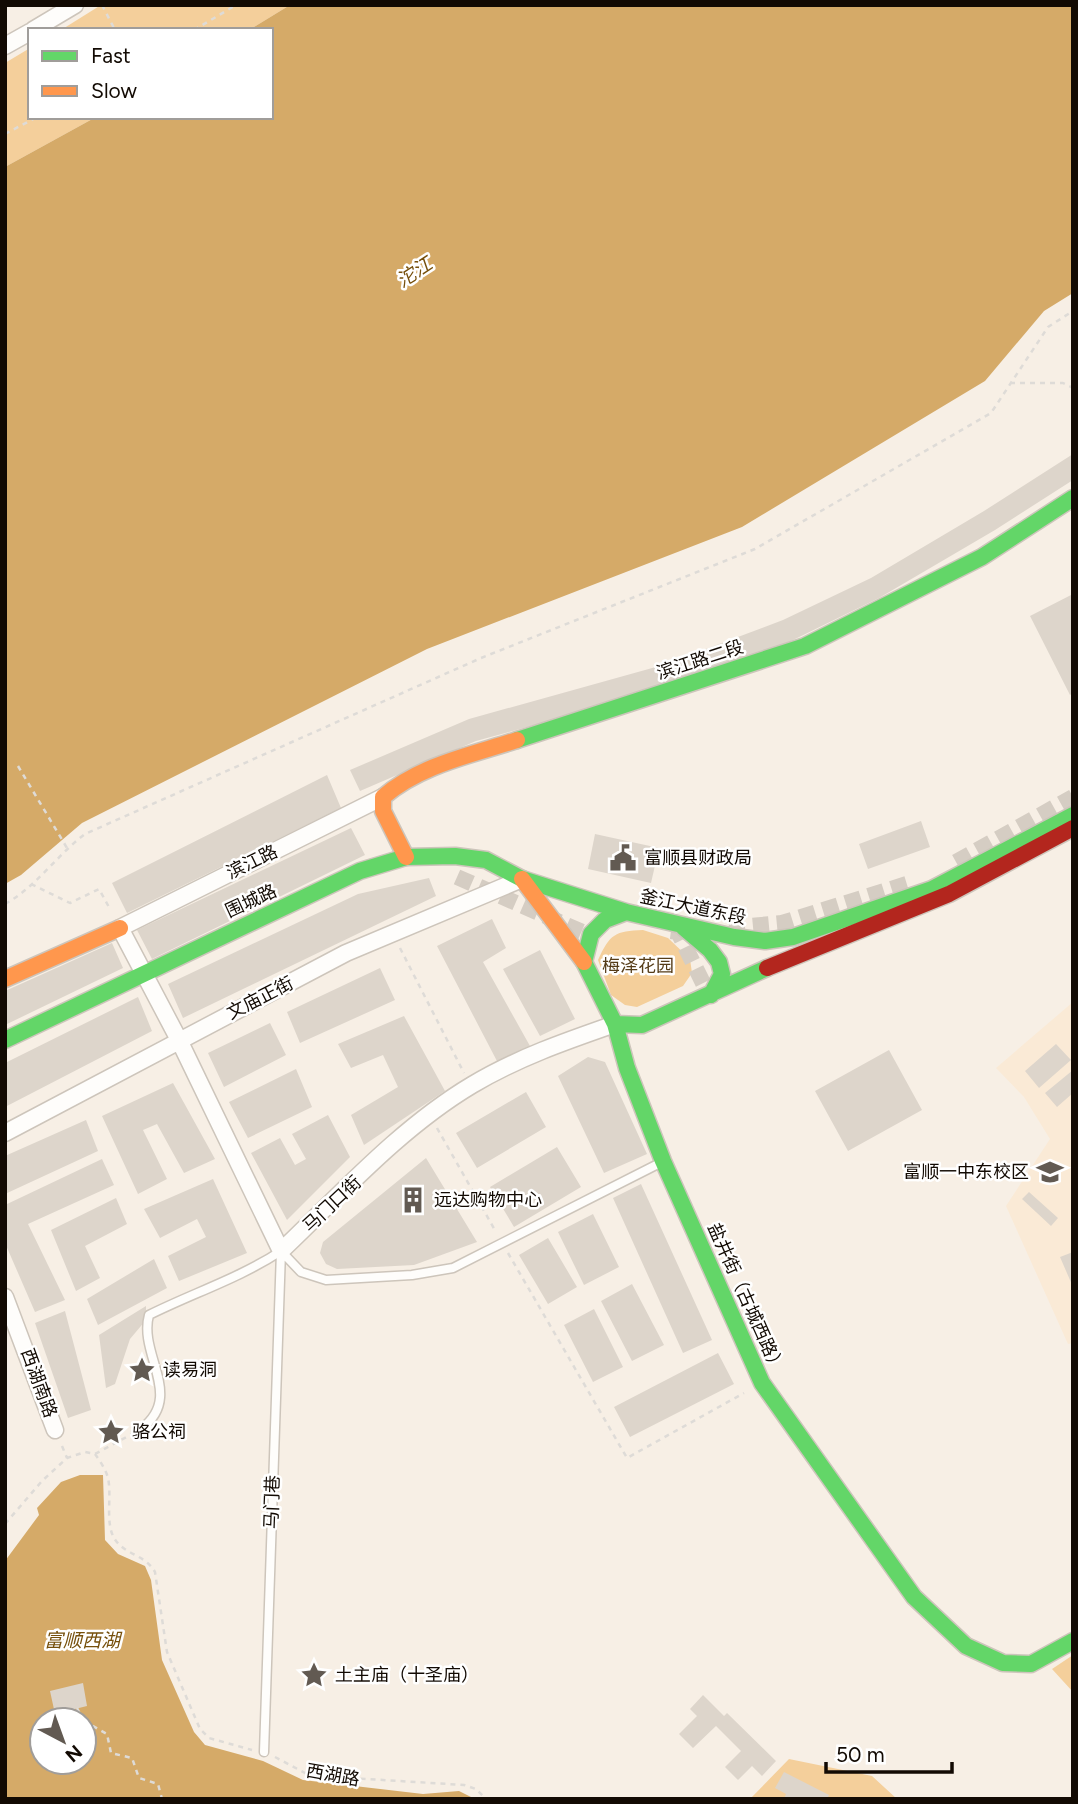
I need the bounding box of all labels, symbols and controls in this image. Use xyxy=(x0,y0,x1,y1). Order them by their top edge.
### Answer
legend xyxy=(28,28,273,119)
text: Fast xyxy=(91,43,131,68)
text: Slow xyxy=(91,78,137,103)
water label: 沱江 xyxy=(392,251,438,292)
street label: 滨江路二段 xyxy=(654,636,746,684)
street label: 滨江路 xyxy=(223,840,281,884)
public building icon: 富顺县财政局 xyxy=(608,843,638,873)
place label: 富顺县财政局 xyxy=(644,847,752,869)
street label: 围城路 xyxy=(222,880,280,922)
street label: 釜江大道东段 xyxy=(638,885,748,929)
park label: 梅泽花园 xyxy=(602,955,674,977)
street label: 文庙正街 xyxy=(223,972,297,1024)
school or university icon: 富顺一中东校区 xyxy=(1035,1157,1065,1187)
place label: 富顺一中东校区 xyxy=(903,1161,1029,1183)
street label: 马门口街 xyxy=(298,1171,366,1237)
building icon: 远达购物中心 xyxy=(398,1185,428,1215)
place label: 远达购物中心 xyxy=(434,1189,542,1211)
street label: 盐井街（古城西路） xyxy=(703,1220,789,1376)
street label: 西湖南路 xyxy=(16,1345,62,1421)
place icon: 读易洞 xyxy=(127,1355,157,1385)
place label: 读易洞 xyxy=(163,1359,217,1381)
place icon: 骆公祠 xyxy=(96,1417,126,1447)
place label: 骆公祠 xyxy=(132,1421,186,1443)
street label: 马门巷 xyxy=(260,1475,284,1529)
water label: 富顺西湖 xyxy=(44,1629,123,1652)
place icon: 土主庙（十圣庙） xyxy=(299,1660,329,1690)
place label: 土主庙（十圣庙） xyxy=(335,1664,479,1686)
north arrow xyxy=(28,1706,98,1776)
scale bar xyxy=(826,1730,952,1774)
text: N xyxy=(61,1740,87,1767)
text: 50 m xyxy=(836,1742,885,1767)
street label: 西湖路 xyxy=(305,1759,361,1791)

